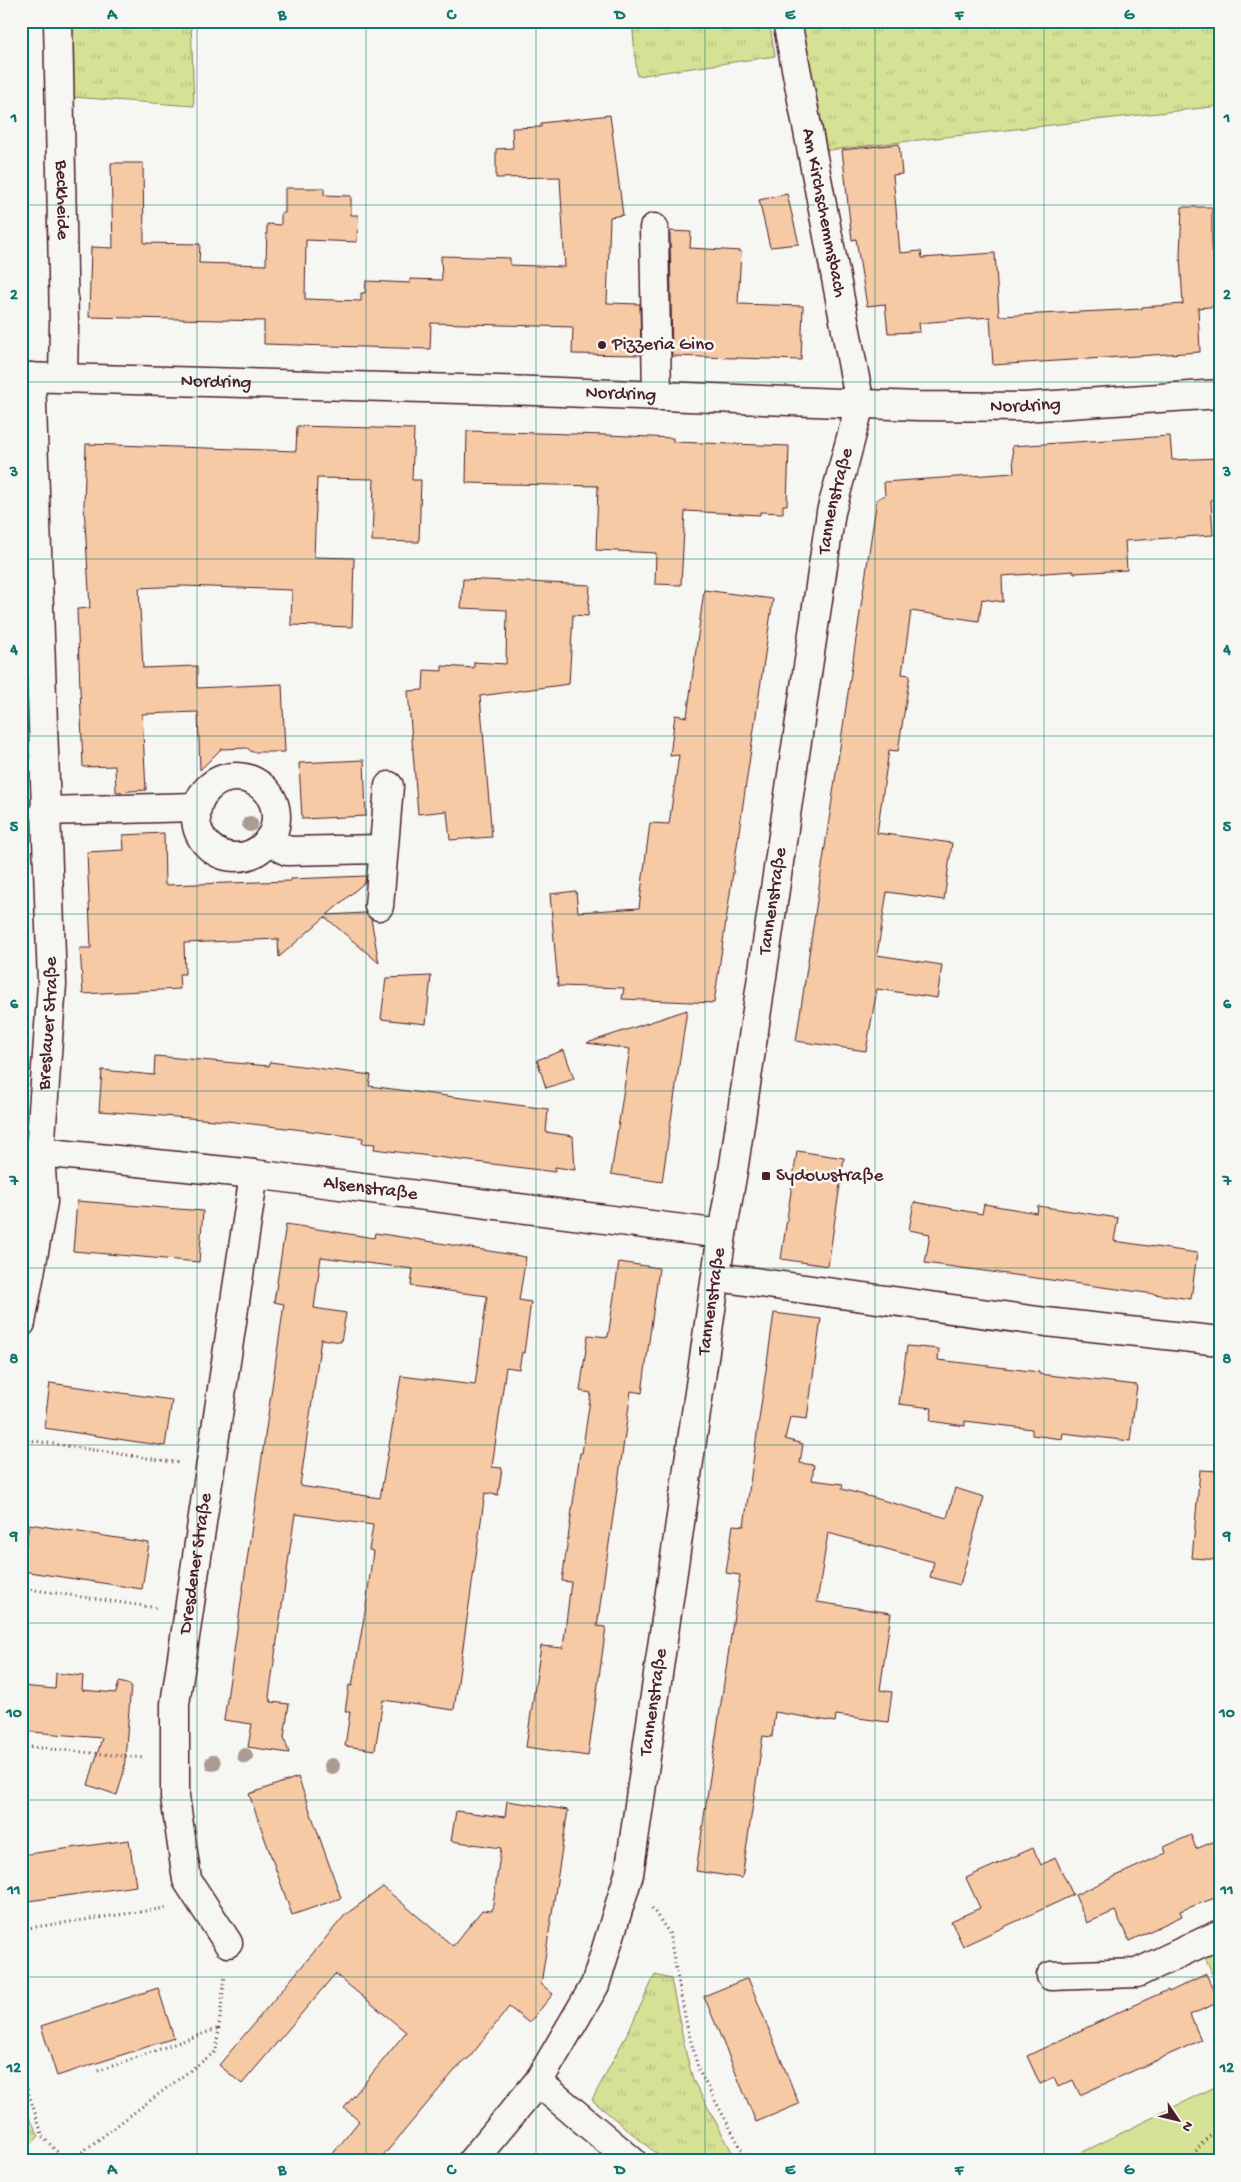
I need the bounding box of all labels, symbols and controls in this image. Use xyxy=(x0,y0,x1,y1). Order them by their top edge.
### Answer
text: A xyxy=(106,7,118,26)
text: B xyxy=(277,7,287,26)
text: C xyxy=(446,7,457,26)
text: D xyxy=(613,7,626,26)
text: E xyxy=(785,7,796,26)
text: F xyxy=(954,7,965,26)
text: G xyxy=(1124,7,1135,26)
text: 1 xyxy=(10,110,17,129)
text: 1 xyxy=(1223,110,1230,129)
street label: Am Kirchschemmsbach xyxy=(795,126,851,300)
street label: Beckheide xyxy=(49,159,74,240)
text: 2 xyxy=(10,287,18,306)
text: 2 xyxy=(1223,287,1231,306)
place label: Pizzeria Gino xyxy=(611,334,714,357)
marker: Pizzeria Gino xyxy=(596,339,608,351)
street label: Nordring xyxy=(180,370,252,395)
street label: Nordring xyxy=(585,381,657,407)
street label: Nordring xyxy=(990,393,1062,419)
street label: Tannenstraße xyxy=(813,445,859,557)
text: 3 xyxy=(9,464,18,483)
text: 3 xyxy=(1222,464,1231,483)
text: 4 xyxy=(9,642,18,661)
text: 4 xyxy=(1222,642,1231,661)
text: 5 xyxy=(10,819,19,838)
text: 5 xyxy=(1223,819,1232,838)
street label: Tannenstraße xyxy=(754,846,793,957)
street label: Breslauer Straße xyxy=(33,956,64,1092)
text: 6 xyxy=(10,996,19,1015)
text: 6 xyxy=(1223,996,1232,1015)
place label: Sydowstraße xyxy=(776,1165,883,1188)
marker: Sydowstraße xyxy=(760,1170,772,1182)
street label: Alsenstraße xyxy=(322,1172,419,1206)
text: 7 xyxy=(9,1173,19,1192)
text: 7 xyxy=(1222,1173,1232,1192)
street label: Tannenstraße xyxy=(693,1246,731,1358)
text: 8 xyxy=(10,1351,19,1370)
text: 8 xyxy=(1223,1351,1232,1370)
street label: Dresdener Straße xyxy=(174,1491,218,1638)
text: 9 xyxy=(9,1528,18,1547)
text: 9 xyxy=(1222,1528,1231,1547)
street label: Tannenstraße xyxy=(635,1647,673,1759)
text: 10 xyxy=(5,1705,22,1724)
text: 10 xyxy=(1218,1705,1235,1724)
text: 11 xyxy=(7,1882,20,1901)
text: 11 xyxy=(1220,1882,1233,1901)
text: 12 xyxy=(6,2060,21,2079)
text: 12 xyxy=(1219,2060,1234,2079)
north arrow xyxy=(1154,2094,1204,2144)
text: N xyxy=(1177,2117,1196,2135)
text: A xyxy=(106,2162,118,2181)
text: B xyxy=(277,2162,287,2181)
text: C xyxy=(446,2162,457,2181)
text: D xyxy=(613,2162,626,2181)
text: E xyxy=(785,2162,796,2181)
text: F xyxy=(954,2162,965,2181)
text: G xyxy=(1124,2162,1135,2181)

